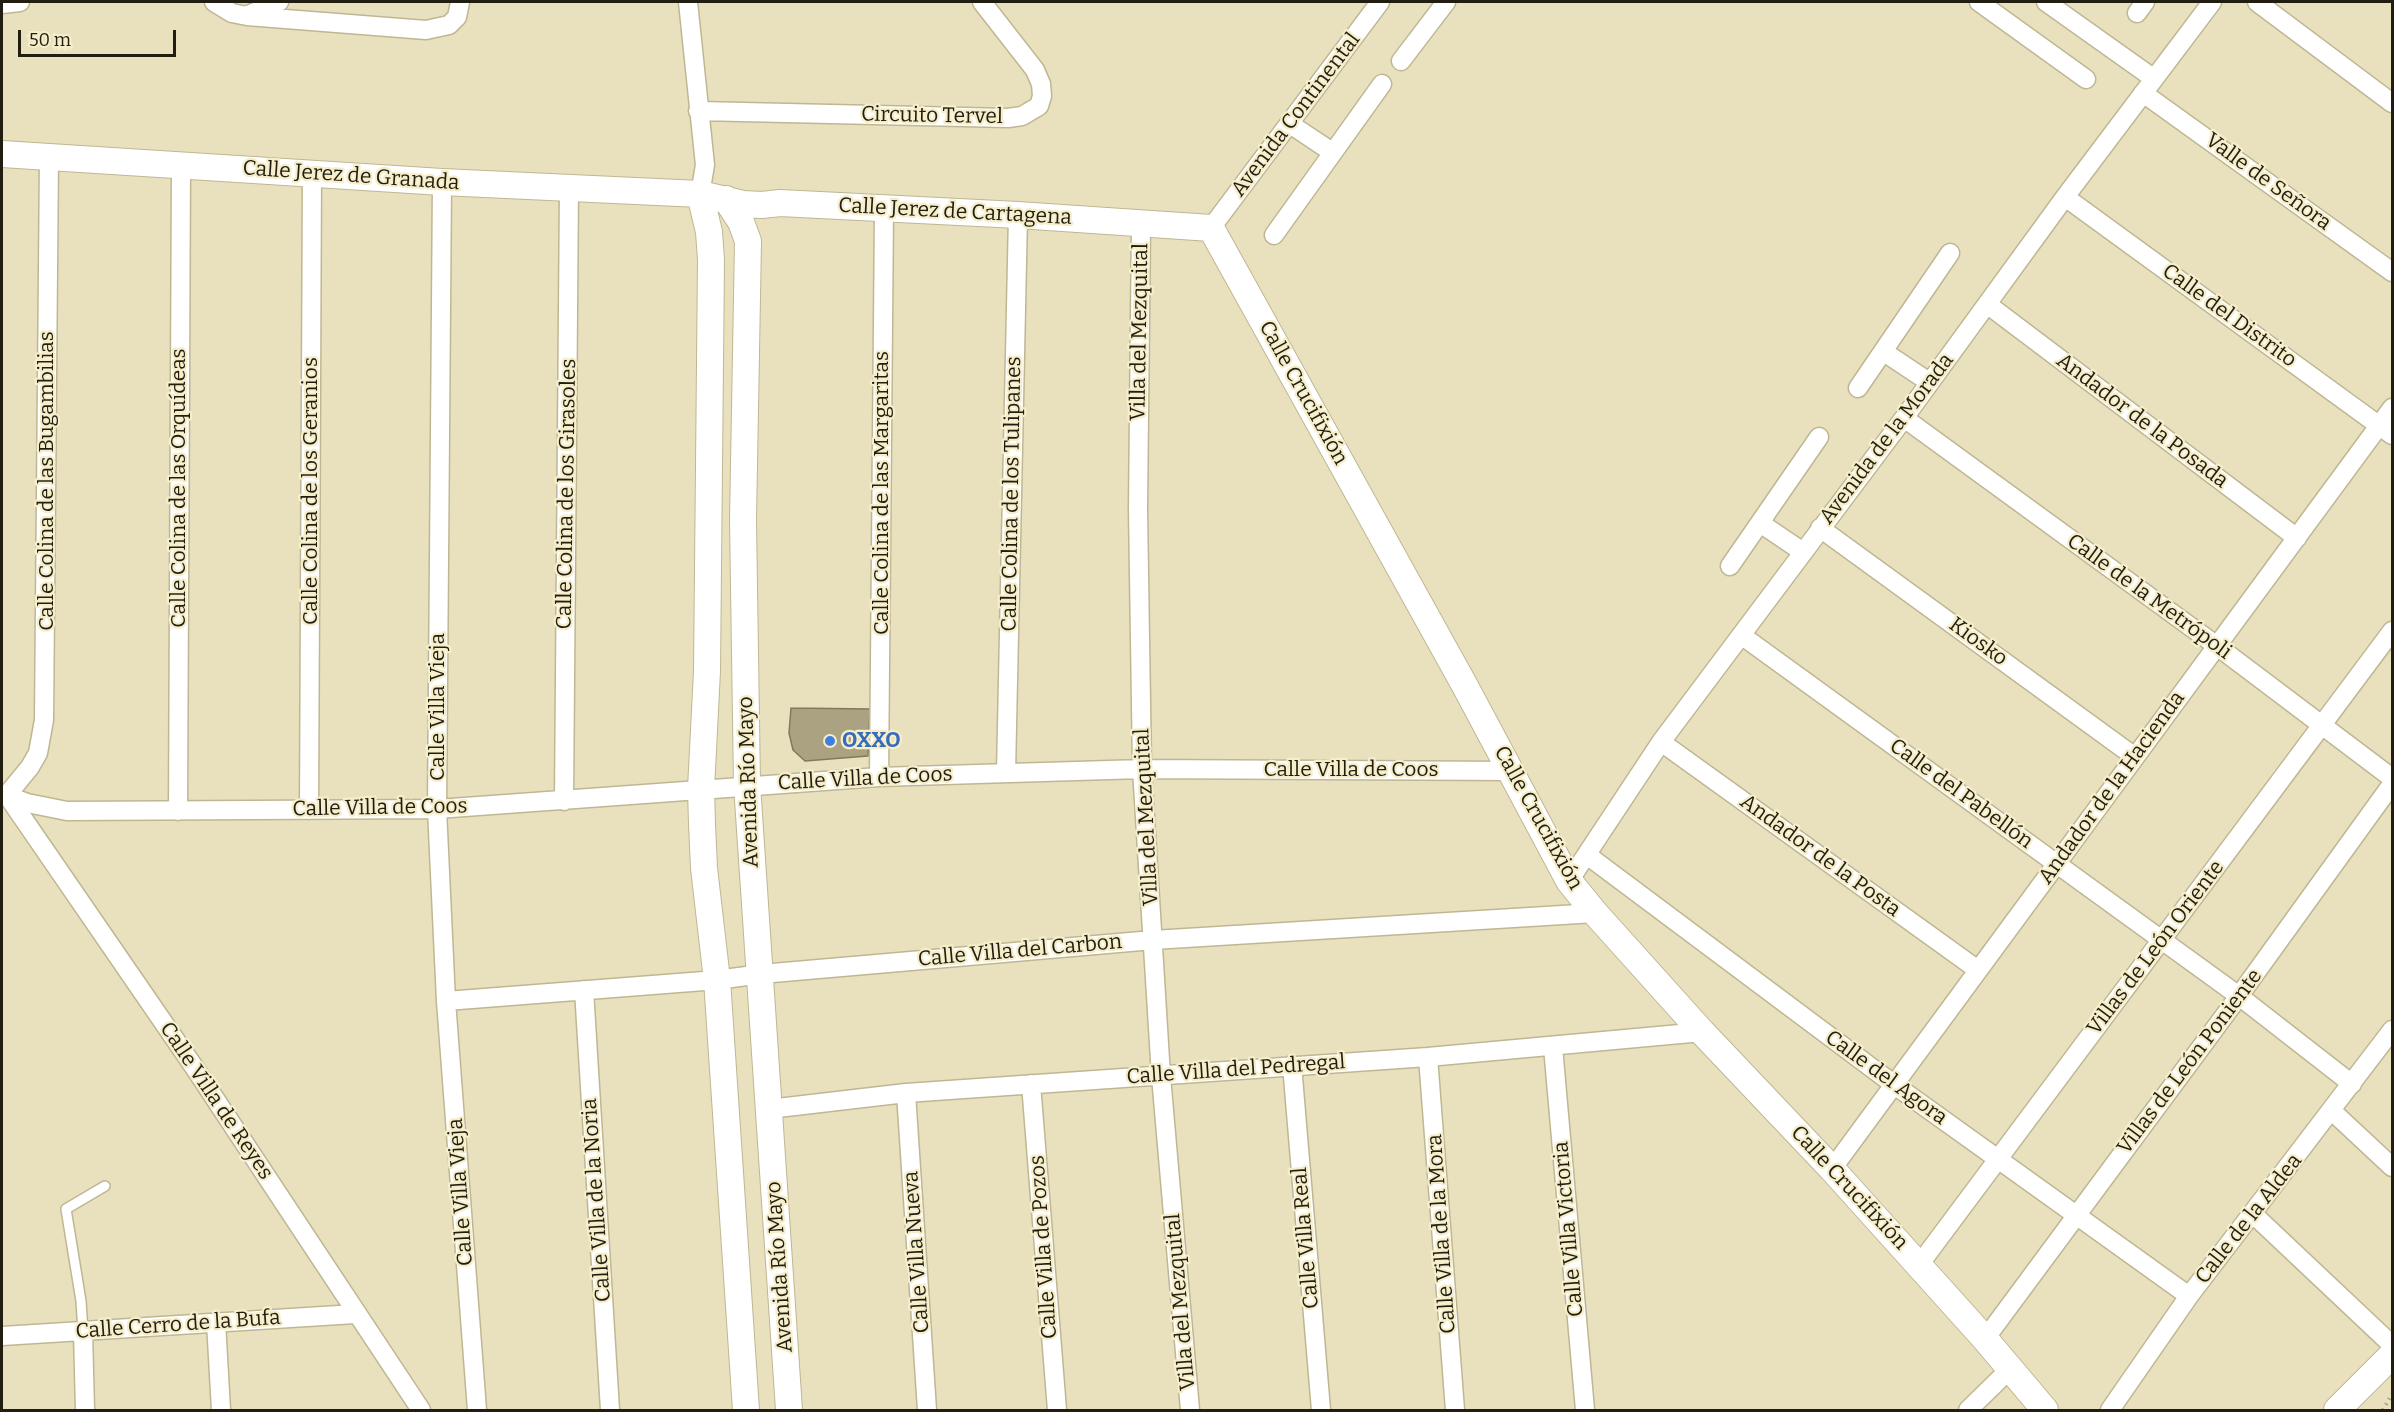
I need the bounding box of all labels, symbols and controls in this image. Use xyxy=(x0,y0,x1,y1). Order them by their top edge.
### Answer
scale bar xyxy=(21,18,178,56)
street label: Avenida Continental xyxy=(1226,28,1366,202)
text: 50 m xyxy=(29,29,71,51)
street label: Circuito Tervel xyxy=(861,102,1003,130)
street label: Valle de Señora xyxy=(2200,128,2336,236)
street label: Calle Jerez de Granada xyxy=(242,156,460,196)
street label: Calle Jerez de Cartagena xyxy=(838,193,1072,231)
street label: Villa del Mezquital xyxy=(1126,243,1154,421)
street label: Calle del Distrito xyxy=(2157,259,2301,373)
street label: Calle Crucifixión xyxy=(1253,317,1353,469)
street label: Calle Colina de las Bugambilias xyxy=(34,331,60,631)
street label: Calle Colina de las Orquídeas xyxy=(166,348,192,628)
street label: Andador de la Posada xyxy=(2051,348,2233,494)
street label: Avenida de la Morada xyxy=(1815,349,1959,529)
street label: Calle Colina de las Margaritas xyxy=(869,351,895,635)
street label: Calle Colina de los Tulipanes xyxy=(997,356,1027,632)
street label: Calle Colina de los Geranios xyxy=(298,357,324,625)
street label: Calle Colina de los Girasoles xyxy=(552,358,582,630)
street label: Calle de la Metrópoli xyxy=(2062,529,2236,665)
street label: Kiosko xyxy=(1944,612,2012,672)
street label: Calle Villa Vieja xyxy=(425,633,451,781)
street label: Andador de la Hacienda xyxy=(2034,687,2190,889)
street label: Avenida Río Mayo xyxy=(733,696,765,868)
place label: OXXO xyxy=(842,728,901,754)
street label: Villa del Mezquital xyxy=(1130,728,1164,906)
marker: OXXO xyxy=(823,734,837,748)
street label: Calle del Pabellón xyxy=(1884,734,2038,854)
street label: Calle Crucifixión xyxy=(1488,742,1588,894)
street label: Calle Villa de Coos xyxy=(1263,757,1439,783)
street label: Calle Villa de Coos xyxy=(777,762,953,796)
street label: Andador de la Posta xyxy=(1735,789,1905,923)
street label: Calle Villa de Coos xyxy=(292,794,468,822)
street label: Villas de León Oriente xyxy=(2082,856,2230,1040)
street label: Calle Villa del Carbon xyxy=(917,930,1123,972)
street label: Villas de León Poniente xyxy=(2112,964,2268,1160)
street label: Calle Villa de Reyes xyxy=(154,1017,278,1185)
street label: Calle del Agora xyxy=(1820,1025,1952,1131)
street label: Calle Villa del Pedregal xyxy=(1126,1050,1346,1090)
street label: Calle Villa de la Noria xyxy=(577,1097,617,1303)
street label: Calle Villa Vieja xyxy=(443,1117,479,1267)
street label: Calle Crucifixión xyxy=(1785,1121,1913,1255)
street label: Calle Villa de la Mora xyxy=(1422,1133,1462,1335)
street label: Calle Villa Victoria xyxy=(1549,1140,1589,1318)
street label: Calle de la Aldea xyxy=(2190,1149,2308,1289)
street label: Calle Villa de Pozos xyxy=(1025,1154,1063,1340)
street label: Calle Villa Real xyxy=(1287,1166,1325,1310)
street label: Calle Villa Nueva xyxy=(899,1170,935,1334)
street label: Avenida Río Mayo xyxy=(761,1181,799,1353)
street label: Villa del Mezquital xyxy=(1161,1212,1201,1392)
street label: Calle Cerro de la Bufa xyxy=(75,1305,281,1345)

